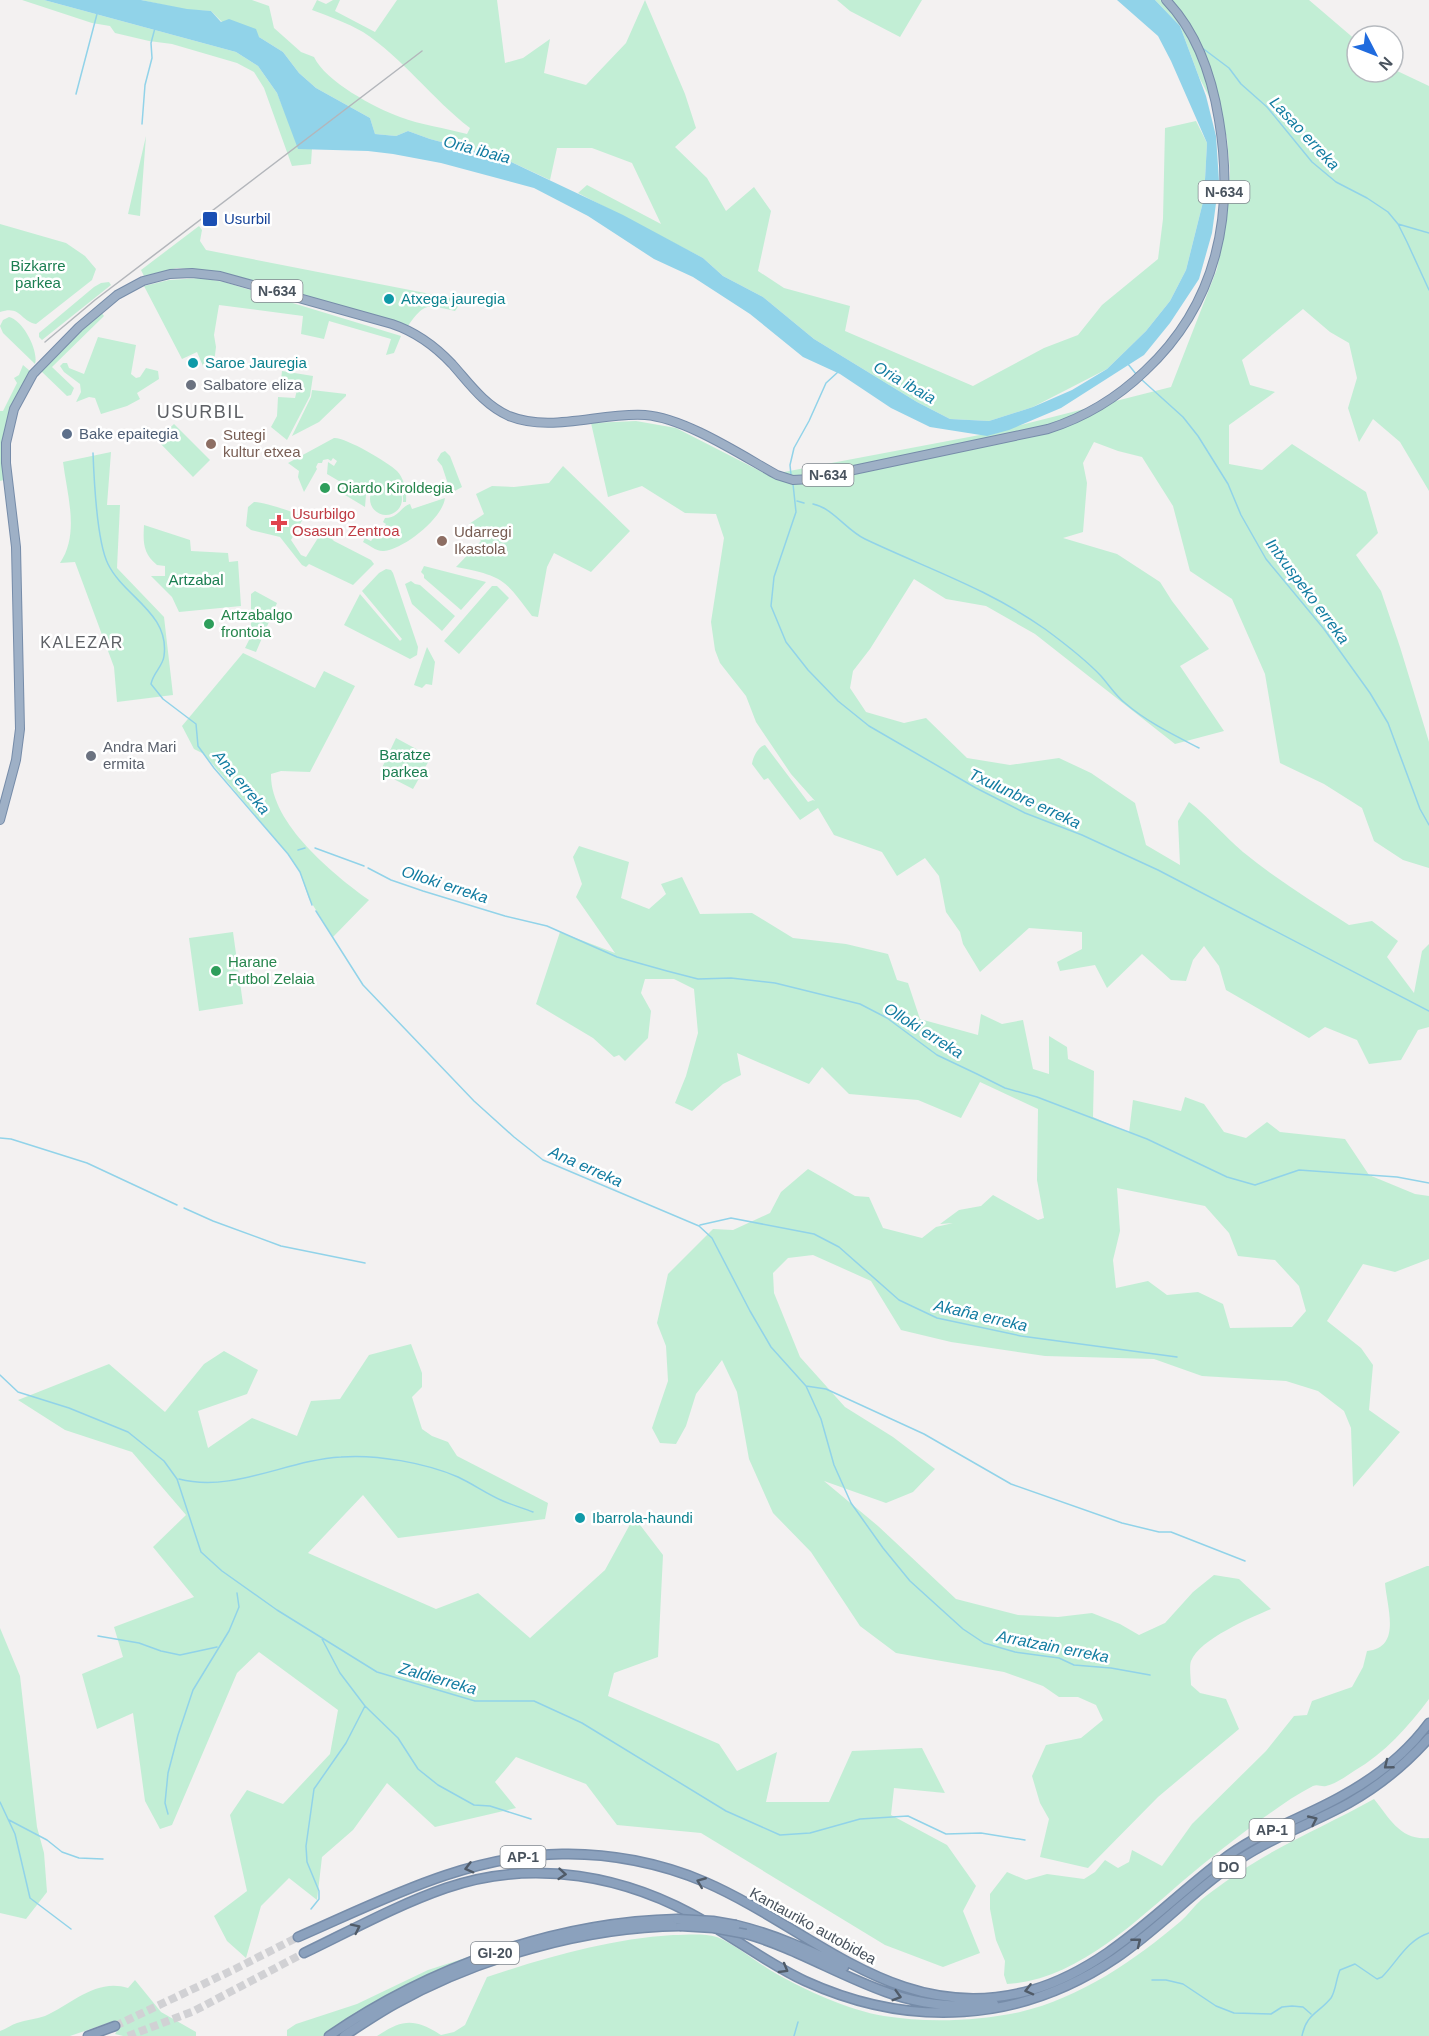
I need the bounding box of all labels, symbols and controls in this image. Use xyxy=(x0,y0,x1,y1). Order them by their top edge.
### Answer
north arrow xyxy=(1345,24,1405,84)
text: N xyxy=(1376,54,1396,74)
water label: Lasao erreka xyxy=(1267,93,1343,173)
water label: Oria ibaia xyxy=(442,132,512,167)
road number: N-634 xyxy=(1198,181,1250,203)
marker: Usurbil xyxy=(201,210,219,228)
place label: Usurbil xyxy=(224,210,271,227)
park label: Bizkarre parkea xyxy=(10,257,66,291)
road number: N-634 xyxy=(252,280,302,302)
place label: Atxega jauregia xyxy=(401,290,506,307)
marker: Atxega jauregia xyxy=(382,292,396,306)
place label: Saroe Jauregia xyxy=(205,354,307,371)
marker: Saroe Jauregia xyxy=(186,356,200,370)
water label: Oria ibaia xyxy=(871,358,939,407)
place label: Salbatore eliza xyxy=(203,376,303,393)
marker: Salbatore eliza xyxy=(184,378,198,392)
district label: USURBIL xyxy=(157,402,245,422)
place label: Bake epaitegia xyxy=(79,425,179,442)
place label: Sutegi kultur etxea xyxy=(223,426,301,460)
marker: Bake epaitegia xyxy=(60,427,74,441)
marker: Sutegi kultur etxea xyxy=(204,437,218,451)
road number: N-634 xyxy=(802,464,854,486)
place label: Oiardo Kiroldegia xyxy=(337,479,454,496)
marker: Oiardo Kiroldegia xyxy=(318,481,332,495)
place label: Usurbilgo Osasun Zentroa xyxy=(292,505,400,539)
marker: Usurbilgo Osasun Zentroa xyxy=(270,514,288,532)
place label: Udarregi Ikastola xyxy=(454,523,512,557)
marker: Udarregi Ikastola xyxy=(435,534,449,548)
water label: Intxuspeko erreka xyxy=(1263,535,1353,647)
park label: Artzabal xyxy=(168,571,224,588)
place label: Artzabalgo frontoia xyxy=(221,606,293,640)
marker: Artzabalgo frontoia xyxy=(202,617,216,631)
district label: KALEZAR xyxy=(40,634,124,651)
place label: Andra Mari ermita xyxy=(103,738,176,772)
water label: Ana erreka xyxy=(209,746,273,818)
park label: Baratze parkea xyxy=(379,746,431,780)
marker: Andra Mari ermita xyxy=(84,749,98,763)
water label: Txulunbre erreka xyxy=(966,765,1083,832)
water label: Olloki erreka xyxy=(400,863,490,906)
place label: Harane Futbol Zelaia xyxy=(228,953,315,987)
marker: Harane Futbol Zelaia xyxy=(209,964,223,978)
water label: Olloki erreka xyxy=(881,999,966,1061)
water label: Ana erreka xyxy=(546,1142,625,1190)
water label: Akaña erreka xyxy=(932,1296,1029,1334)
place label: Ibarrola-haundi xyxy=(592,1509,693,1526)
marker: Ibarrola-haundi xyxy=(573,1511,587,1525)
water label: Arratzain erreka xyxy=(994,1627,1110,1666)
water label: Zaldierreka xyxy=(396,1659,479,1698)
one-way arrow xyxy=(1384,1757,1395,1768)
one-way arrow xyxy=(1307,1816,1318,1828)
road number: AP-1 xyxy=(1250,1819,1294,1841)
road number: AP-1 xyxy=(500,1846,546,1868)
road number: DO xyxy=(1212,1856,1246,1878)
one-way arrow xyxy=(465,1861,475,1873)
one-way arrow xyxy=(558,1867,567,1880)
one-way arrow xyxy=(697,1877,708,1889)
street label: Kantauriko autobidea xyxy=(747,1884,880,1968)
one-way arrow xyxy=(350,1923,361,1935)
one-way arrow xyxy=(1130,1939,1141,1950)
road number: GI-20 xyxy=(471,1942,519,1964)
one-way arrow xyxy=(778,1962,788,1973)
one-way arrow xyxy=(1024,1982,1034,1995)
one-way arrow xyxy=(891,1989,902,2001)

